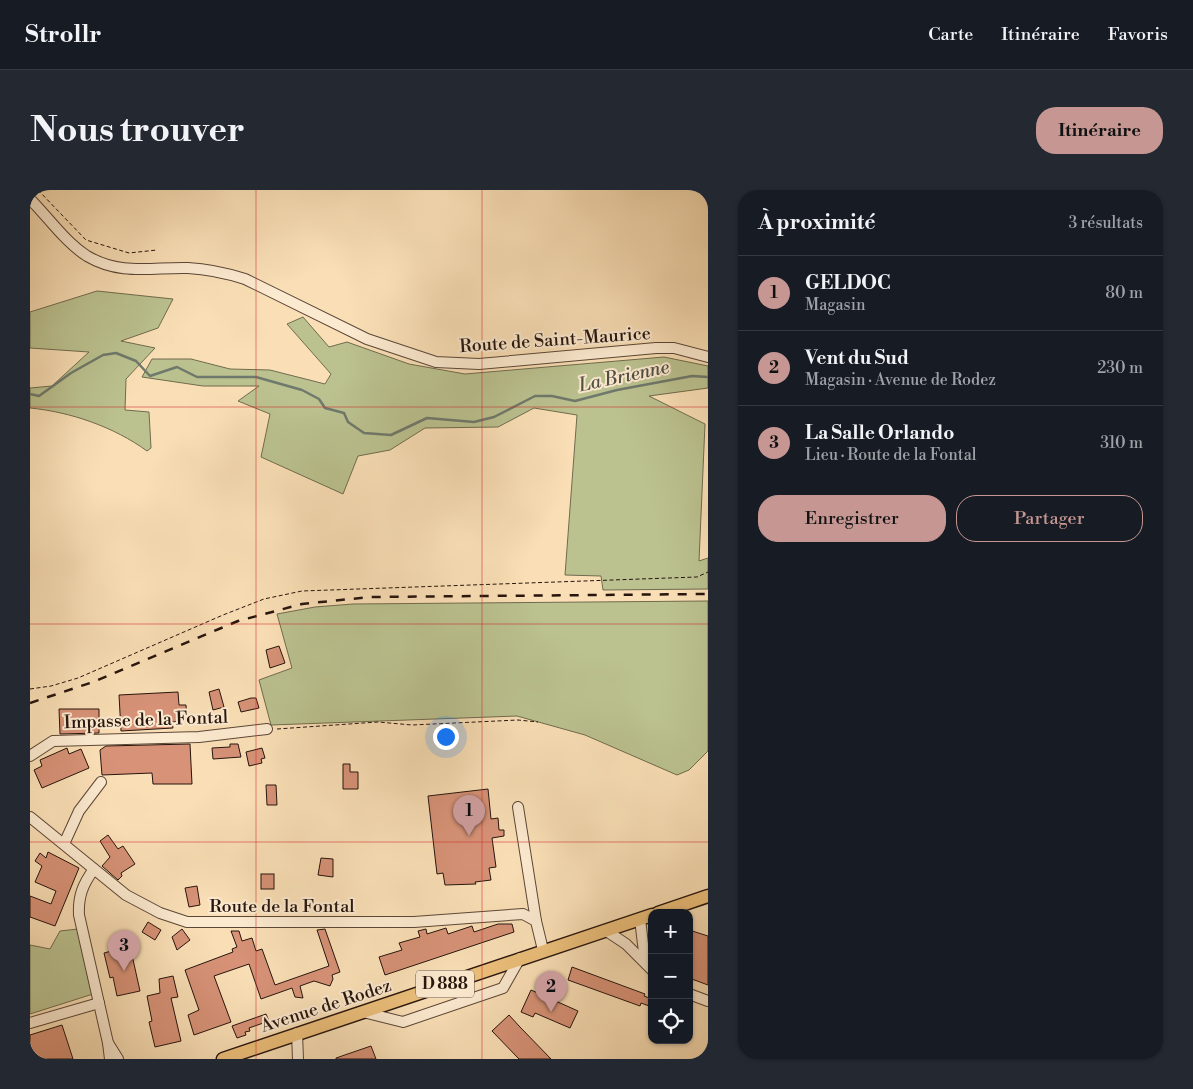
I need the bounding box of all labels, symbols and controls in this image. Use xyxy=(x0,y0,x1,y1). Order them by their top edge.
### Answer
text: Strollr xyxy=(25,20,101,50)
text: Carte xyxy=(928,23,973,46)
text: Itinéraire xyxy=(1001,23,1080,46)
text: Favoris xyxy=(1108,23,1168,46)
button: Itinéraire xyxy=(1036,107,1163,154)
text: Nous trouver xyxy=(30,109,245,152)
text: À proximité xyxy=(758,210,875,236)
text: 3 résultats xyxy=(1068,213,1143,233)
text: GELDOC xyxy=(805,271,890,295)
text: 1 xyxy=(770,283,778,303)
text: 80 m xyxy=(1105,283,1143,303)
text: Magasin xyxy=(805,295,865,315)
street label: Route de Saint-Maurice xyxy=(459,322,651,358)
text: Vent du Sud xyxy=(805,346,909,370)
water label: La Brienne xyxy=(576,355,672,397)
text: 2 xyxy=(769,358,779,378)
text: 230 m xyxy=(1097,358,1143,378)
text: Magasin · Avenue de Rodez xyxy=(805,370,996,390)
text: La Salle Orlando xyxy=(805,421,954,445)
text: 3 xyxy=(769,433,779,453)
text: 310 m xyxy=(1100,433,1143,453)
text: Lieu · Route de la Fontal xyxy=(805,445,977,465)
button: Enregistrer xyxy=(758,495,946,542)
button: Partager xyxy=(956,495,1143,542)
street label: Impasse de la Fontal xyxy=(64,706,229,734)
your location xyxy=(433,724,459,750)
pin: 1 xyxy=(453,795,485,836)
street label: Route de la Fontal xyxy=(209,895,355,918)
map controls xyxy=(648,909,693,1044)
button: + xyxy=(648,909,693,954)
pin: 3 xyxy=(108,930,140,971)
button: − xyxy=(648,954,693,999)
road number: D 888 xyxy=(416,971,474,998)
pin: 2 xyxy=(535,971,567,1012)
street label: Avenue de Rodez xyxy=(257,974,394,1038)
button: locate xyxy=(648,999,693,1044)

